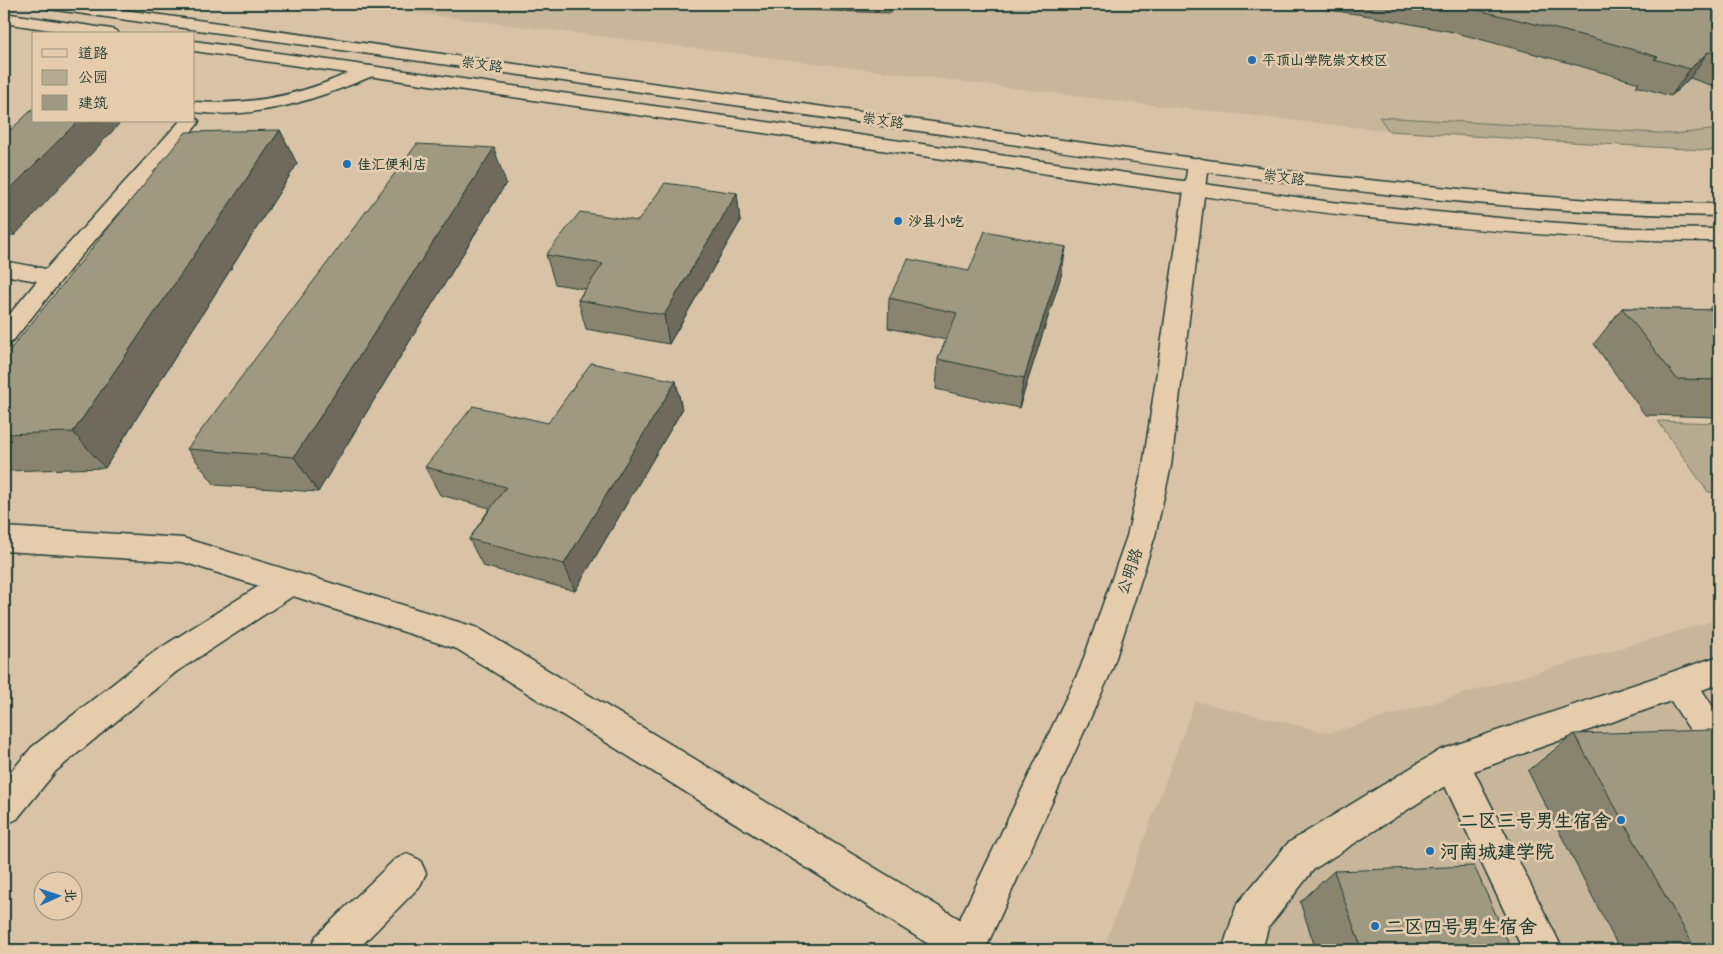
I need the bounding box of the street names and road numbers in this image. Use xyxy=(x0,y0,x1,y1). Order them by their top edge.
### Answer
street label: 崇文路 xyxy=(460,53,504,76)
street label: 崇文路 xyxy=(861,109,905,132)
street label: 崇文路 xyxy=(1262,166,1306,189)
street label: 公明路 xyxy=(1114,546,1147,597)

